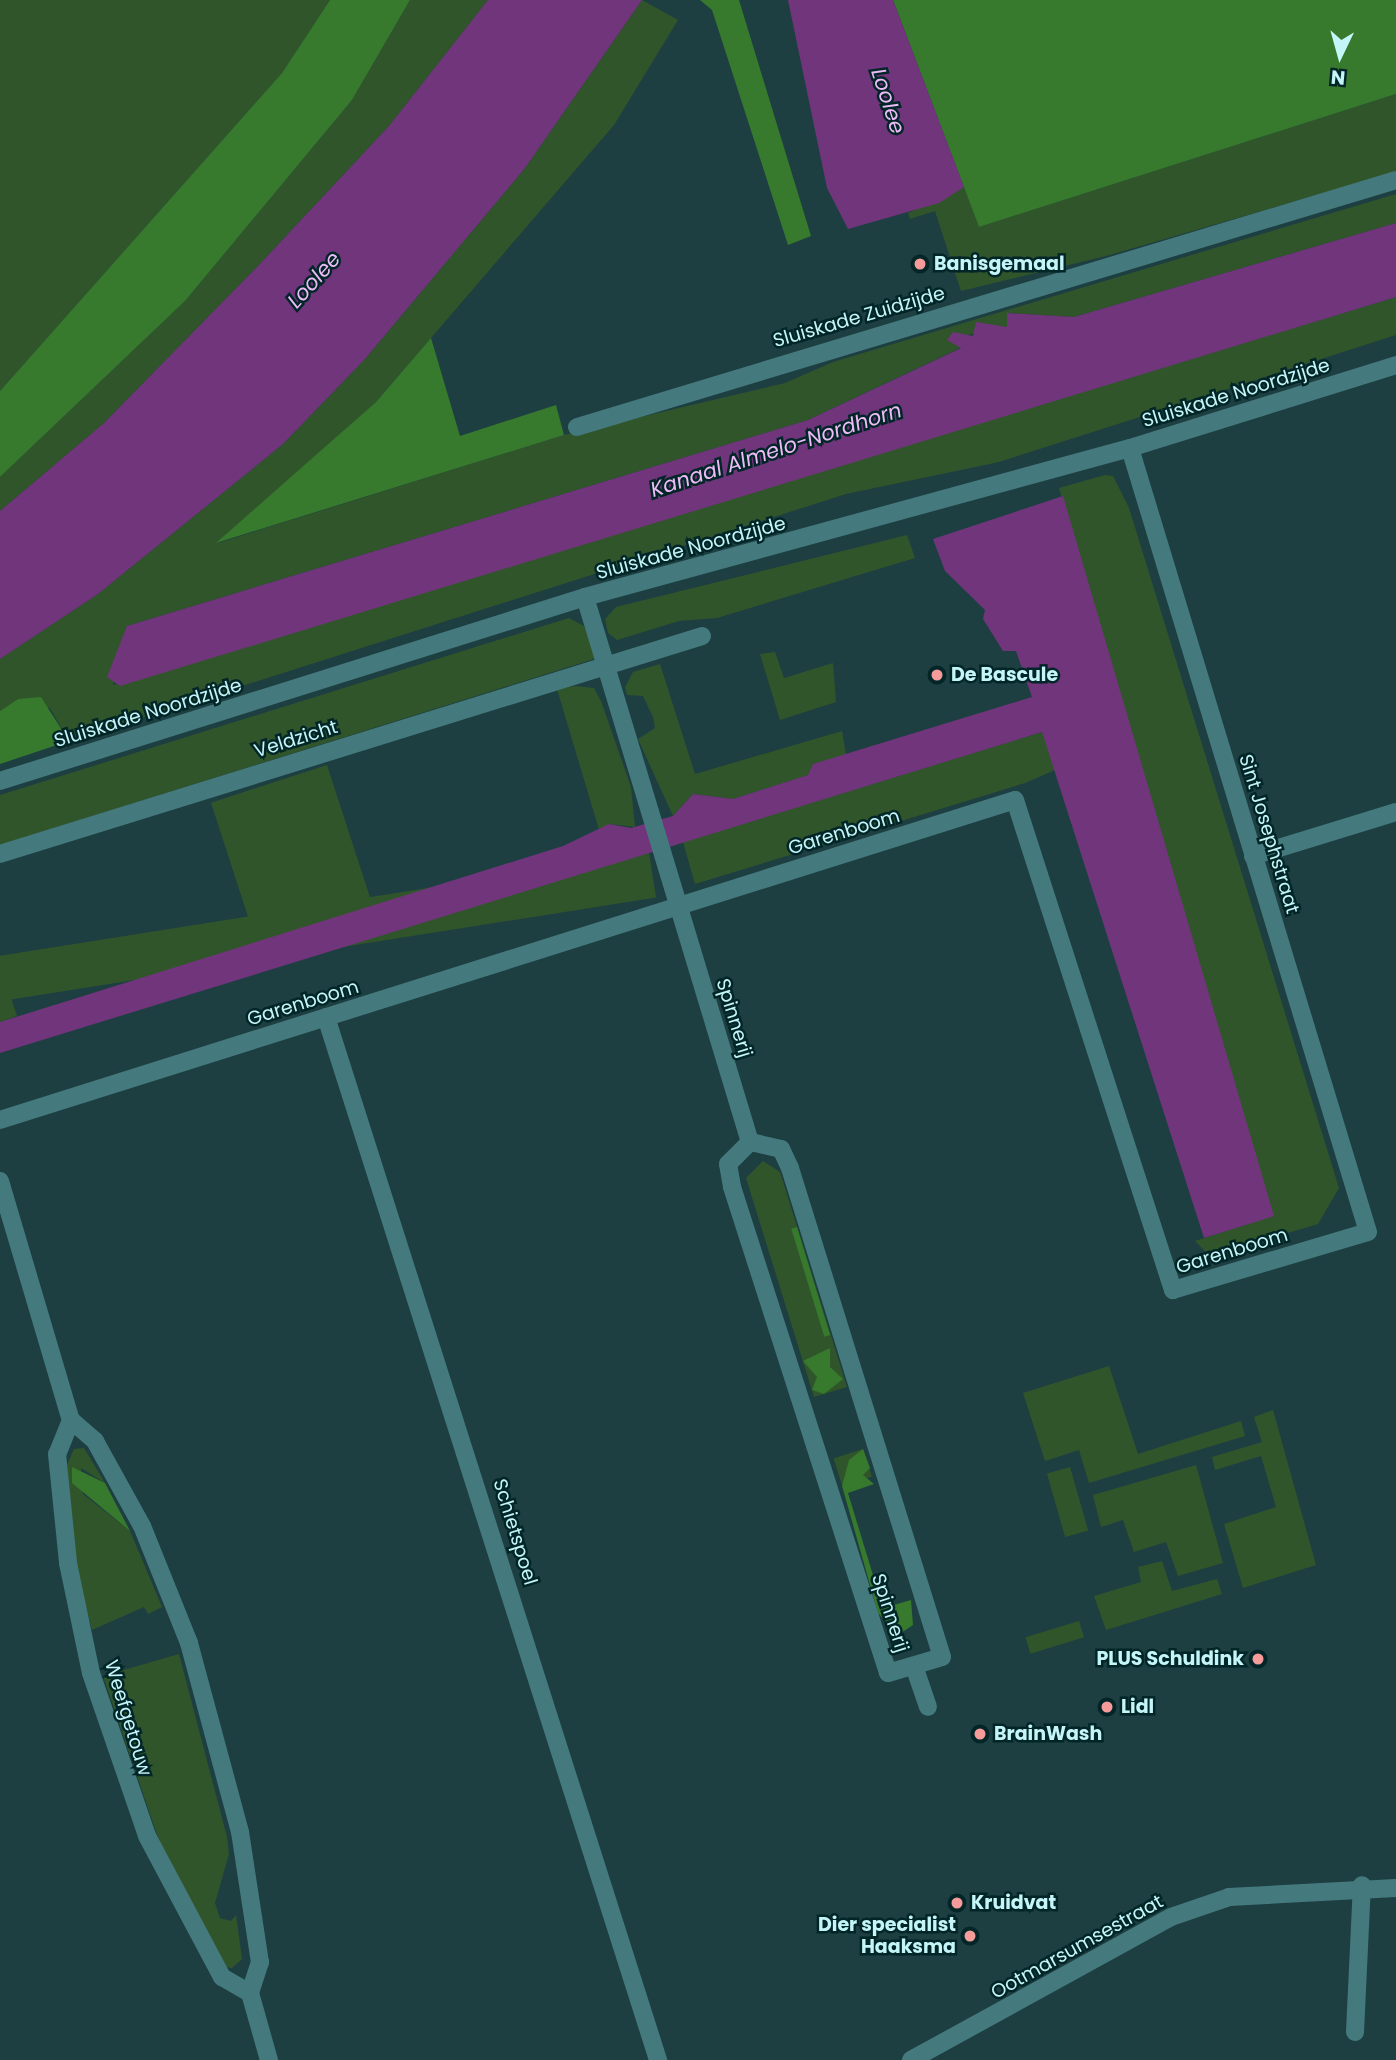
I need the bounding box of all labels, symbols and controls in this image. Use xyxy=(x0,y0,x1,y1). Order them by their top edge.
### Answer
north arrow xyxy=(1305,21,1375,91)
text: N xyxy=(1330,63,1346,91)
water label: Loolee xyxy=(866,65,910,137)
water label: Loolee xyxy=(282,247,346,313)
place label: Banisgemaal xyxy=(934,253,1065,275)
marker: Banisgemaal xyxy=(912,256,928,272)
street label: Sluiskade Zuidzijde xyxy=(771,282,947,352)
street label: Sluiskade Noordzijde xyxy=(1139,354,1333,432)
water label: Kanaal Almelo-Nordhorn xyxy=(647,397,905,503)
street label: Sluiskade Noordzijde xyxy=(594,512,788,584)
place label: De Bascule xyxy=(951,664,1058,686)
marker: De Bascule xyxy=(929,667,945,683)
street label: Sluiskade Noordzijde xyxy=(51,674,245,752)
street label: Veldzicht xyxy=(252,716,340,762)
street label: Sint Josephstraat xyxy=(1234,752,1304,916)
street label: Garenboom xyxy=(785,804,903,860)
street label: Garenboom xyxy=(244,975,362,1031)
street label: Spinnerij xyxy=(711,976,757,1060)
street label: Garenboom xyxy=(1173,1223,1291,1279)
street label: Schietspoel xyxy=(488,1476,542,1588)
street label: Spinnerij xyxy=(867,1571,913,1655)
place label: PLUS Schuldink xyxy=(1097,1648,1244,1670)
marker: PLUS Schuldink xyxy=(1250,1651,1266,1667)
street label: Weefgetouw xyxy=(100,1657,156,1779)
place label: Lidl xyxy=(1121,1696,1154,1718)
marker: Lidl xyxy=(1099,1699,1115,1715)
place label: BrainWash xyxy=(994,1723,1102,1745)
marker: BrainWash xyxy=(972,1726,988,1742)
street label: Ootmarsumsestraat xyxy=(987,1890,1167,2004)
place label: Kruidvat xyxy=(971,1892,1056,1914)
marker: Kruidvat xyxy=(949,1895,965,1911)
place label: Dier specialist Haaksma xyxy=(818,1914,956,1958)
marker: Dier specialist Haaksma xyxy=(962,1928,978,1944)

